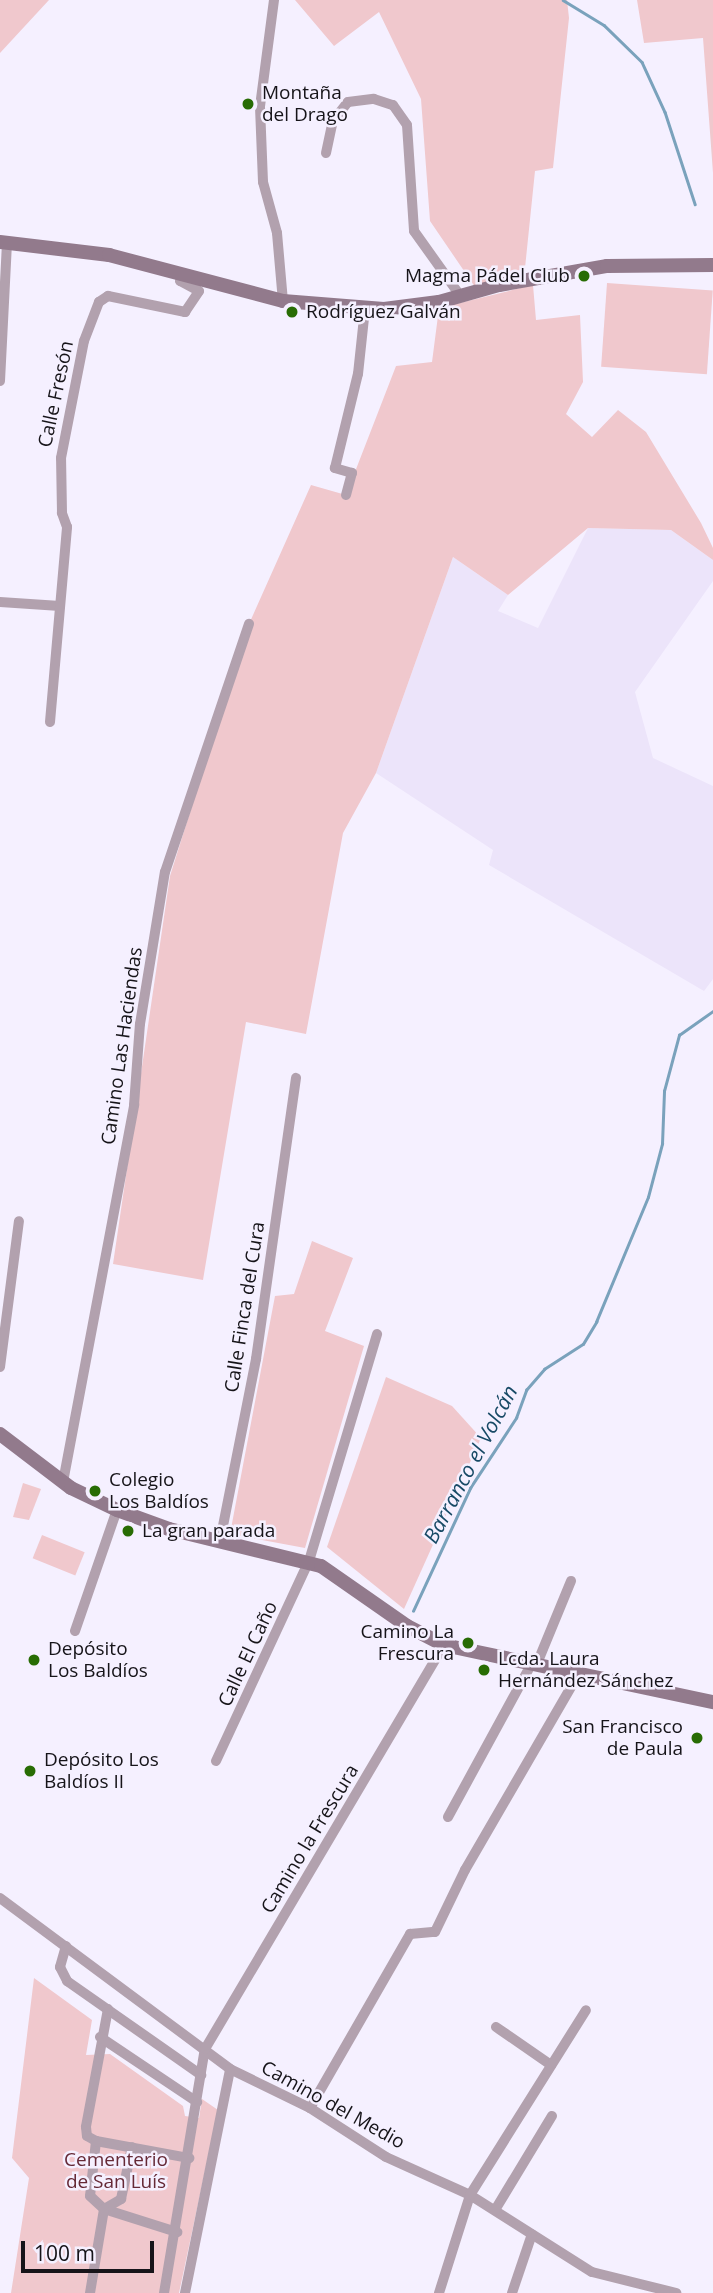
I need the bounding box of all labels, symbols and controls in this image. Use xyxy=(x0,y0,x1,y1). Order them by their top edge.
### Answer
place label: Montaña del Drago xyxy=(262,82,348,126)
marker: Montaña del Drago xyxy=(240,96,256,112)
place label: Magma Pádel Club xyxy=(405,265,570,287)
marker: Magma Pádel Club xyxy=(576,268,592,284)
place label: Rodríguez Galván xyxy=(306,301,461,323)
marker: Rodríguez Galván xyxy=(284,304,300,320)
street label: Calle Fresón xyxy=(34,339,78,449)
street label: Camino Las Haciendas xyxy=(97,946,147,1146)
street label: Calle Finca del Cura xyxy=(220,1220,270,1394)
water label: Barranco el Volcán xyxy=(418,1381,522,1547)
place label: Colegio Los Baldíos xyxy=(109,1469,209,1513)
marker: Colegio Los Baldíos xyxy=(87,1483,103,1499)
place label: La gran parada xyxy=(142,1520,275,1542)
marker: La gran parada xyxy=(120,1523,136,1539)
street label: Calle El Caño xyxy=(214,1598,282,1710)
place label: Camino La Frescura xyxy=(361,1621,454,1665)
marker: Camino La Frescura xyxy=(460,1635,476,1651)
place label: Depósito Los Baldíos xyxy=(48,1638,148,1682)
place label: Lcda. Laura Hernández Sánchez xyxy=(498,1648,673,1692)
marker: Depósito Los Baldíos xyxy=(26,1652,42,1668)
marker: Lcda. Laura Hernández Sánchez xyxy=(476,1662,492,1678)
place label: San Francisco de Paula xyxy=(562,1716,683,1760)
marker: San Francisco de Paula xyxy=(689,1730,705,1746)
place label: Depósito Los Baldíos II xyxy=(44,1749,159,1793)
street label: Camino la Frescura xyxy=(257,1760,363,1918)
marker: Depósito Los Baldíos II xyxy=(22,1763,38,1779)
street label: Camino del Medio xyxy=(257,2056,409,2154)
park label: Cementerio de San Luís xyxy=(64,2149,168,2193)
scale bar xyxy=(24,2226,158,2270)
text: 100 m xyxy=(34,2239,95,2267)

